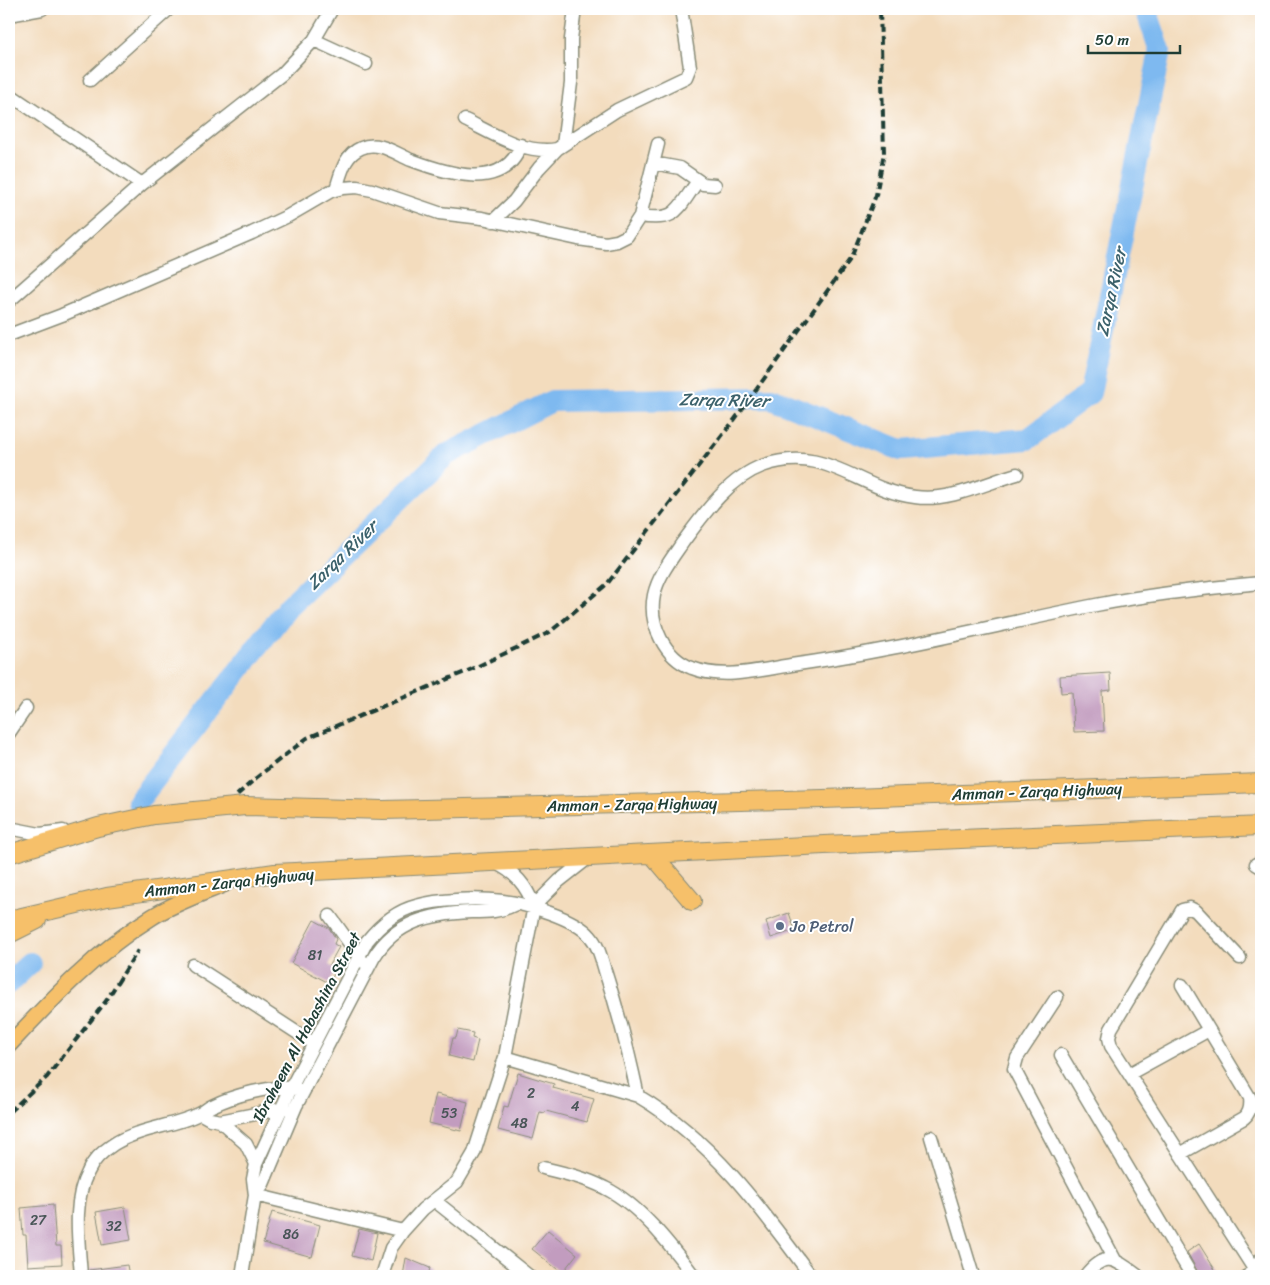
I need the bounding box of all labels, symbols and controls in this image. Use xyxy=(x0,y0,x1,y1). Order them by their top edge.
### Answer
scale bar xyxy=(1088,22,1180,54)
text: 50 m xyxy=(1095,27,1130,53)
water label: Zarqa River xyxy=(1086,241,1137,339)
water label: Zarqa River xyxy=(679,383,773,417)
water label: Zarqa River xyxy=(299,510,388,598)
street label: Amman - Zarqa Highway xyxy=(950,774,1123,809)
street label: Amman - Zarqa Highway xyxy=(546,789,718,821)
street label: Amman - Zarqa Highway xyxy=(142,859,316,906)
place label: Jo Petrol xyxy=(789,912,854,941)
marker: Jo Petrol xyxy=(774,920,786,932)
street label: Ibraheem Al Habashina Street xyxy=(243,926,369,1129)
house number: 81 xyxy=(308,943,322,968)
house number: 2 xyxy=(527,1081,535,1106)
house number: 4 xyxy=(571,1094,580,1119)
house number: 53 xyxy=(441,1101,457,1126)
house number: 48 xyxy=(510,1111,528,1136)
house number: 27 xyxy=(30,1208,47,1233)
house number: 32 xyxy=(106,1214,122,1239)
house number: 86 xyxy=(283,1222,299,1247)

